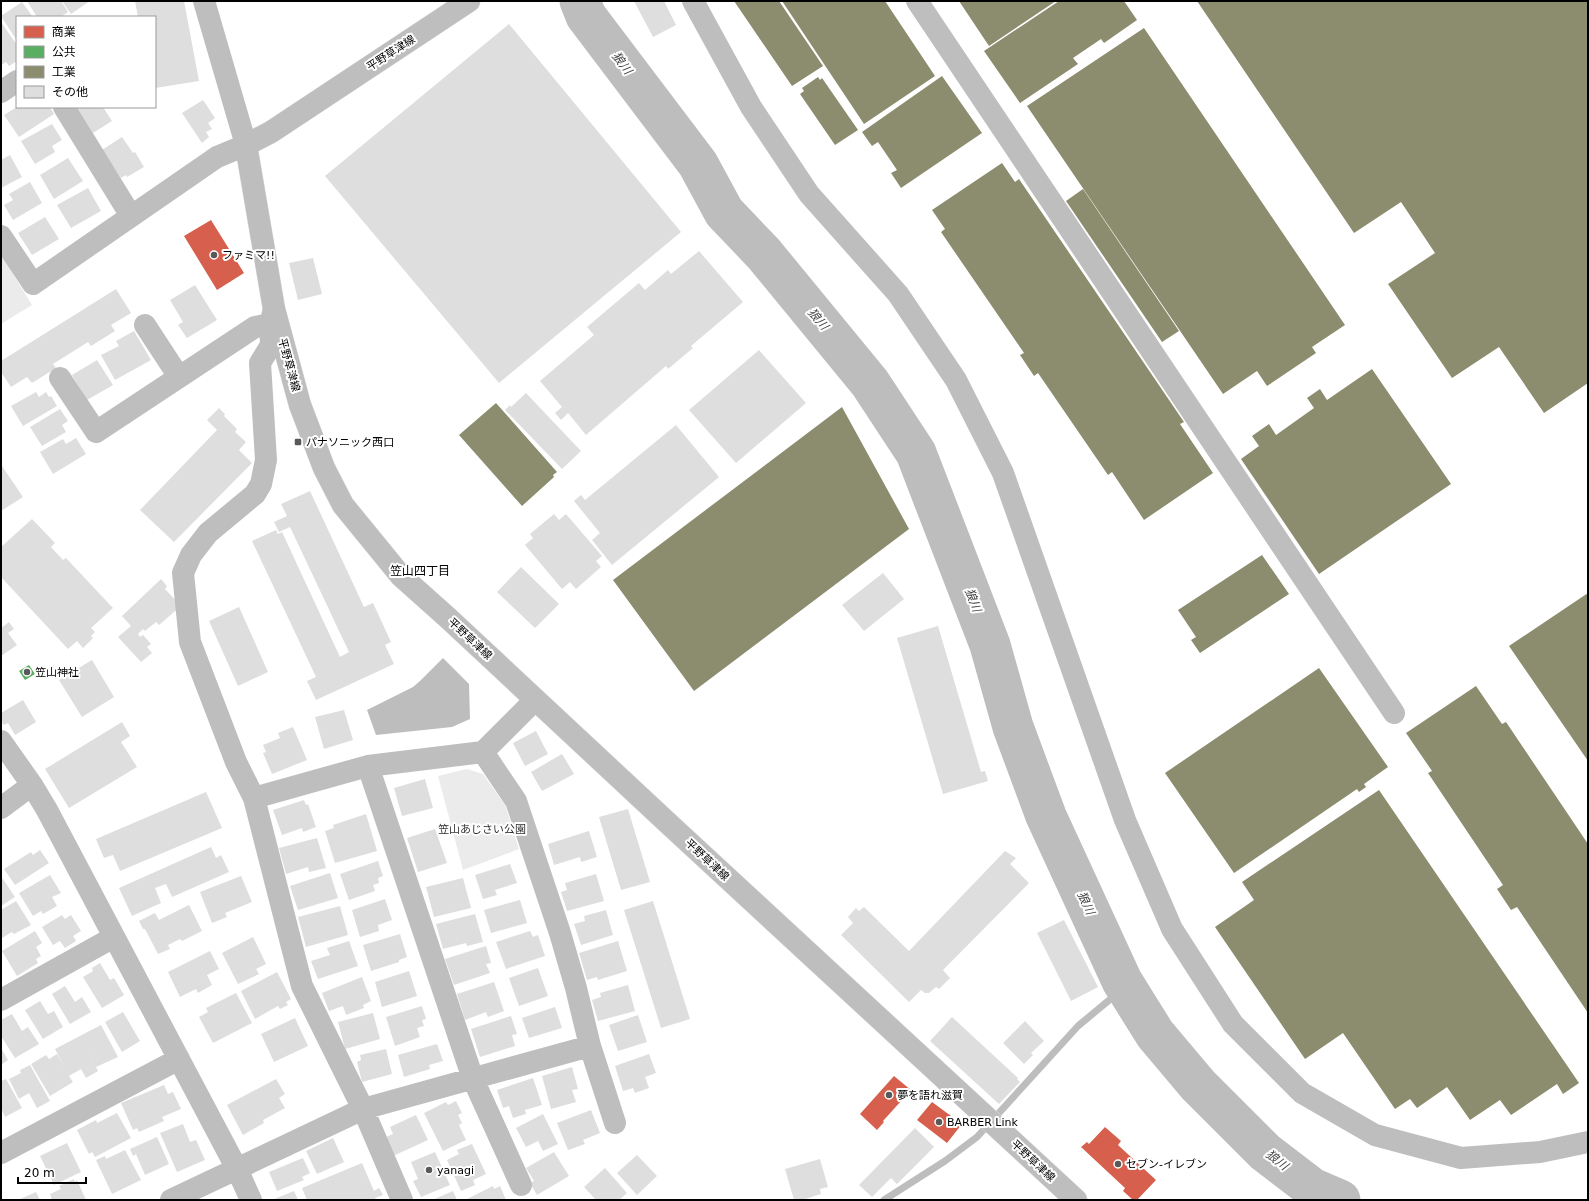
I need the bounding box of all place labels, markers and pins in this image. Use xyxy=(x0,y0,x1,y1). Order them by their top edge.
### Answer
place label: ファミマ!! xyxy=(222,249,275,262)
marker: ファミマ!! xyxy=(209,250,219,260)
place label: パナソニック西口 xyxy=(306,436,394,449)
marker: パナソニック西口 xyxy=(293,437,303,447)
place label: 笠山神社 xyxy=(35,666,79,679)
marker: 笠山神社 xyxy=(22,667,32,677)
place label: 夢を語れ滋賀 xyxy=(897,1089,963,1102)
marker: 夢を語れ滋賀 xyxy=(884,1090,894,1100)
place label: BARBER Link xyxy=(947,1116,1019,1129)
marker: BARBER Link xyxy=(934,1117,944,1127)
place label: セブン-イレブン xyxy=(1126,1158,1207,1171)
marker: セブン-イレブン xyxy=(1113,1159,1123,1169)
place label: yanagi xyxy=(437,1164,474,1177)
marker: yanagi xyxy=(424,1165,434,1175)

